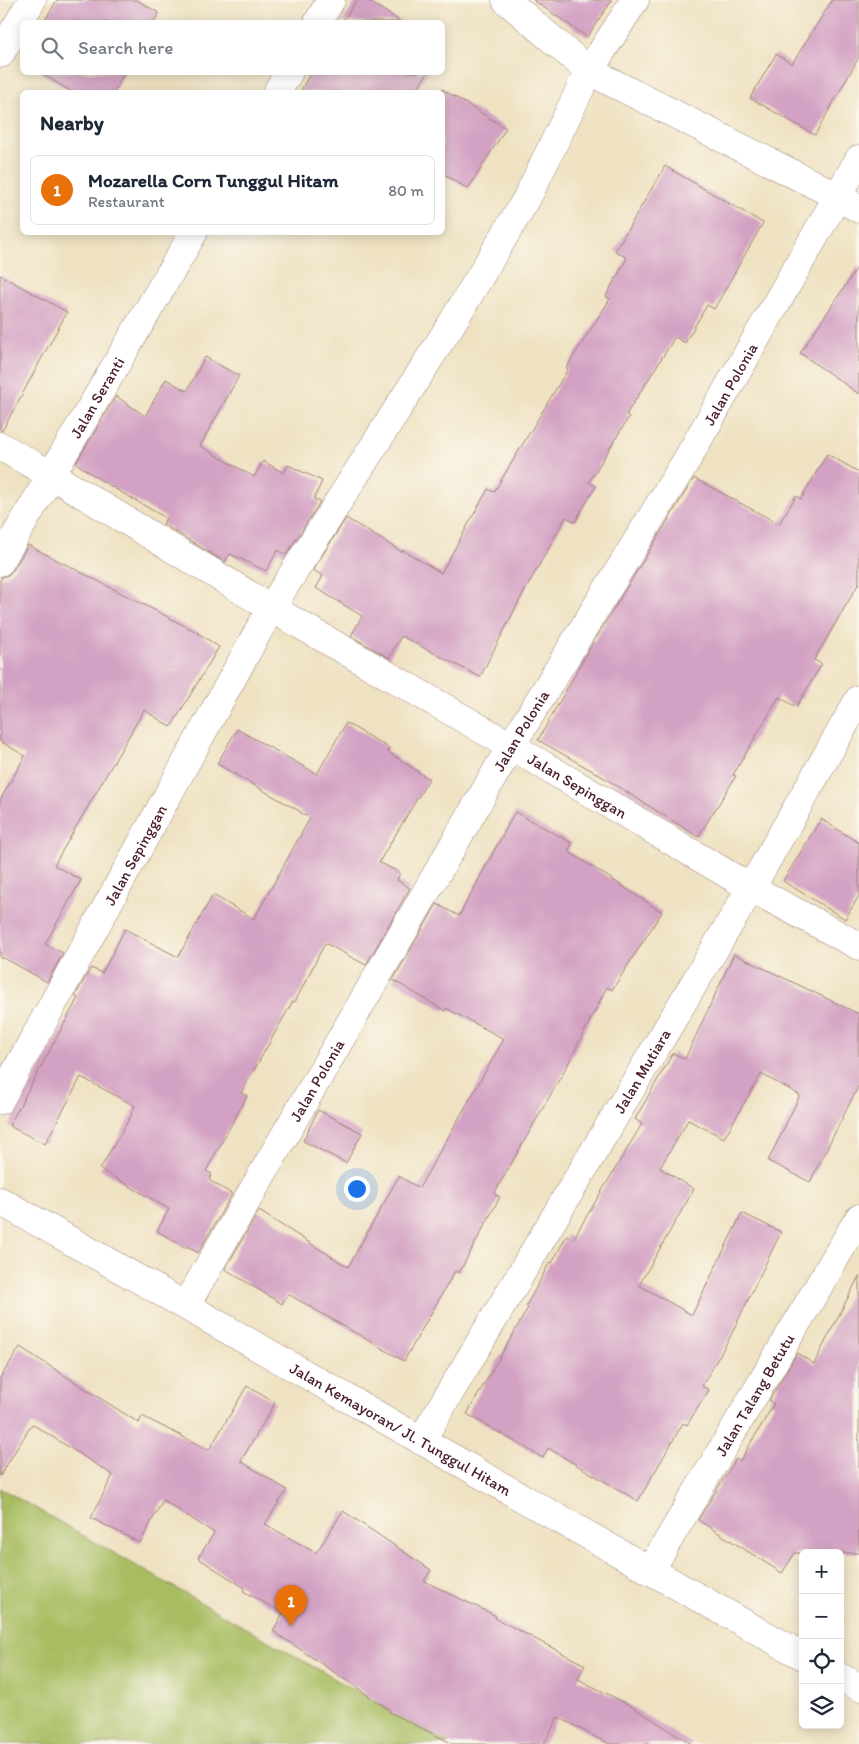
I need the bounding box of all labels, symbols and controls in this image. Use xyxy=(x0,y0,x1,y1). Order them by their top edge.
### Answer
search box xyxy=(20,20,445,75)
icon: search xyxy=(38,34,66,62)
text: Search here xyxy=(78,36,173,59)
text: Nearby xyxy=(40,110,104,135)
text: Mozarella Corn Tunggul Hitam xyxy=(88,169,338,192)
text: 1 xyxy=(53,181,61,200)
text: 80 m xyxy=(388,181,424,200)
text: Restaurant xyxy=(88,192,165,211)
street label: Jalan Polonia xyxy=(699,339,762,428)
street label: Jalan Seranti xyxy=(66,353,128,441)
street label: Jalan Polonia xyxy=(489,686,553,775)
street label: Jalan Sepinggan xyxy=(525,749,631,822)
street label: Jalan Sepinggan xyxy=(100,801,170,908)
street label: Jalan Mutiara xyxy=(609,1025,675,1117)
street label: Jalan Polonia xyxy=(285,1035,348,1125)
your location xyxy=(344,1176,370,1202)
street label: Jalan Talang Betutu xyxy=(711,1330,798,1459)
street label: Jalan Kemayoran/ Jl. Tunggul Hitam xyxy=(287,1358,515,1500)
map controls xyxy=(799,1549,844,1729)
button: + xyxy=(799,1549,844,1594)
pin: 1 xyxy=(275,1585,307,1626)
button: − xyxy=(799,1594,844,1639)
button: locate xyxy=(799,1639,844,1684)
button: layers xyxy=(799,1684,844,1729)

